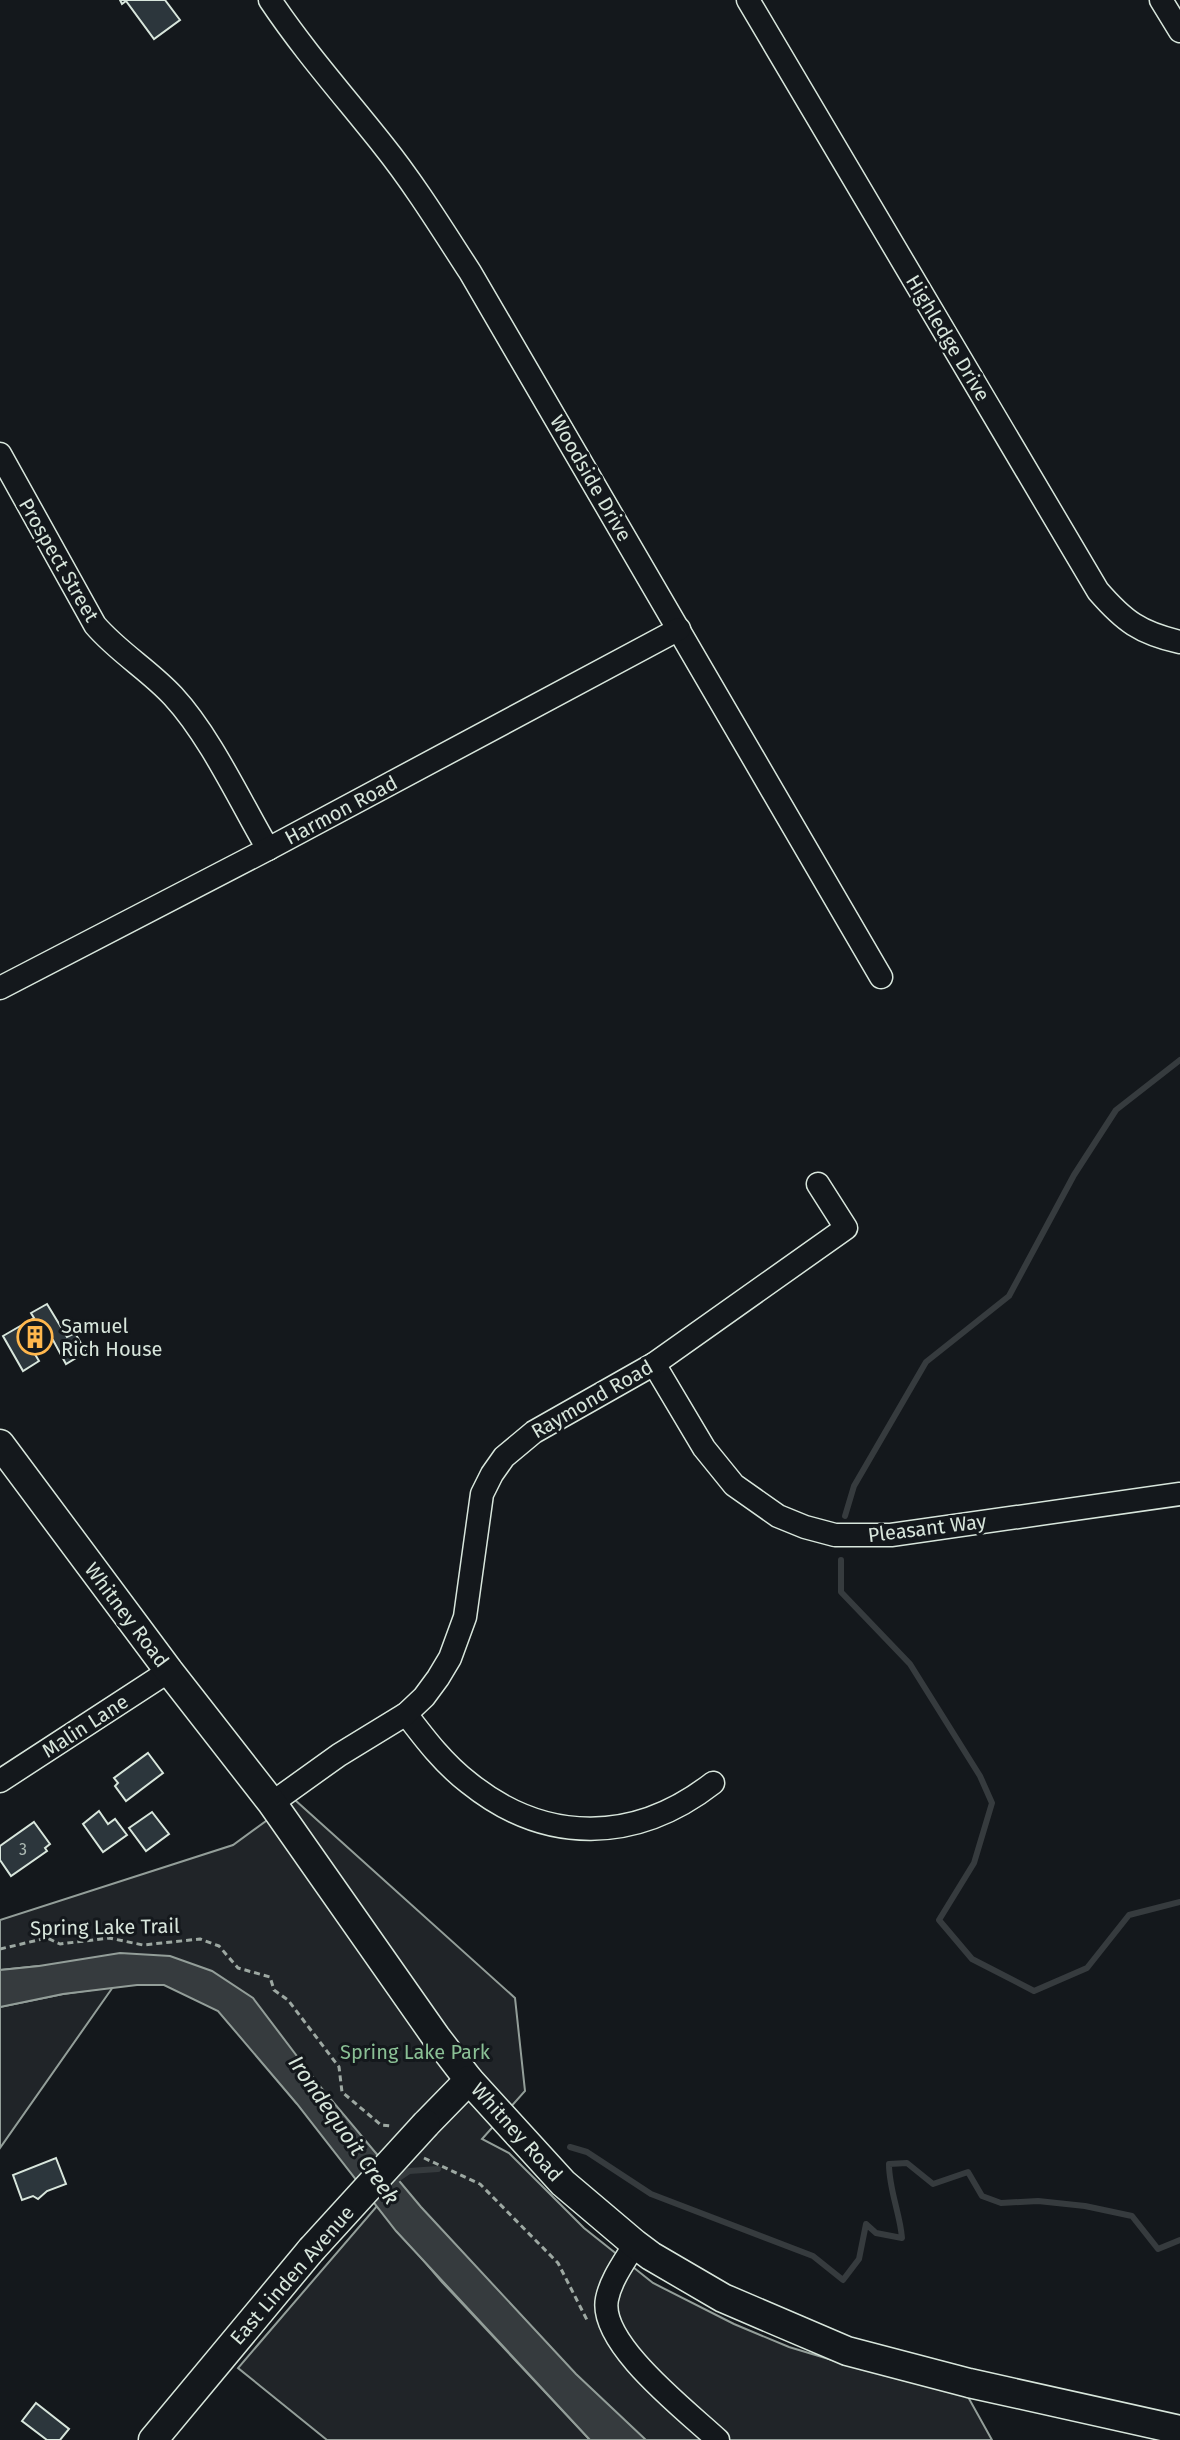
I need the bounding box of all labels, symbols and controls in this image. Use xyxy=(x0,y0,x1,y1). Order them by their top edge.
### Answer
street label: Highledge Drive xyxy=(901,270,995,406)
street label: Woodside Drive xyxy=(545,411,637,545)
street label: Prospect Street xyxy=(14,494,104,627)
street label: Harmon Road xyxy=(281,770,401,850)
place label: Samuel Rich House xyxy=(61,1314,162,1361)
building icon: Samuel Rich House xyxy=(16,1318,54,1356)
street label: Raymond Road xyxy=(527,1355,657,1443)
street label: Pleasant Way xyxy=(866,1509,988,1547)
street label: Whitney Road xyxy=(80,1558,174,1672)
street label: Malin Lane xyxy=(37,1689,133,1763)
house number: 3 xyxy=(19,1840,27,1859)
street label: Spring Lake Trail xyxy=(30,1914,180,1940)
park label: Spring Lake Park xyxy=(340,2040,491,2064)
water label: Irondequoit Creek xyxy=(283,2050,405,2210)
street label: Whitney Road xyxy=(466,2078,568,2186)
street label: East Linden Avenue xyxy=(225,2200,359,2350)

